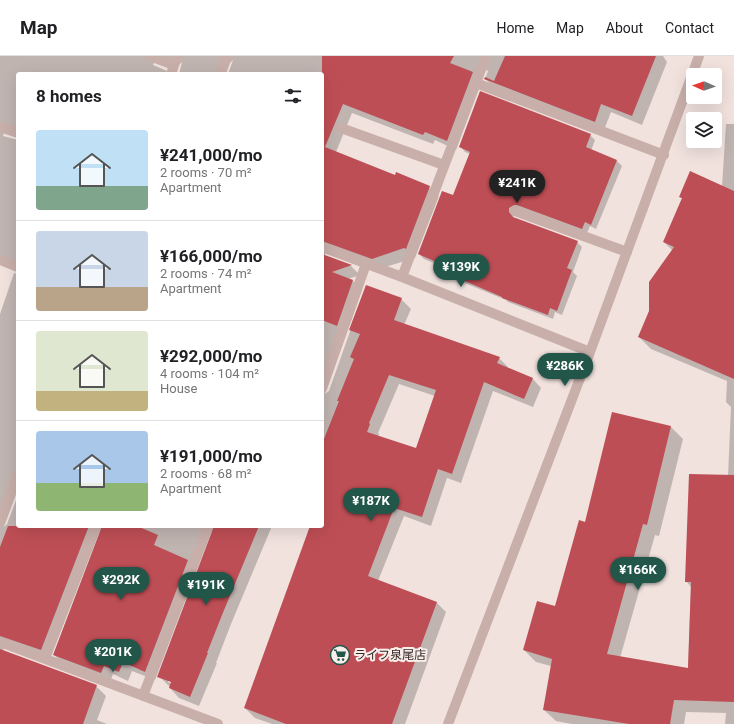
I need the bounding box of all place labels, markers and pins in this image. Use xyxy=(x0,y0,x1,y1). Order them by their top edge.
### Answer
pin: ¥241K xyxy=(489,170,545,204)
pin: ¥139K xyxy=(433,254,489,288)
pin: ¥286K xyxy=(537,353,593,387)
pin: ¥187K xyxy=(343,488,399,522)
pin: ¥166K xyxy=(610,557,666,591)
pin: ¥292K xyxy=(93,567,149,601)
pin: ¥191K xyxy=(178,572,234,606)
pin: ¥201K xyxy=(85,639,141,673)
supermarket icon: ライフ泉尾店 xyxy=(329,644,351,666)
place label: ライフ泉尾店 xyxy=(354,648,426,662)

